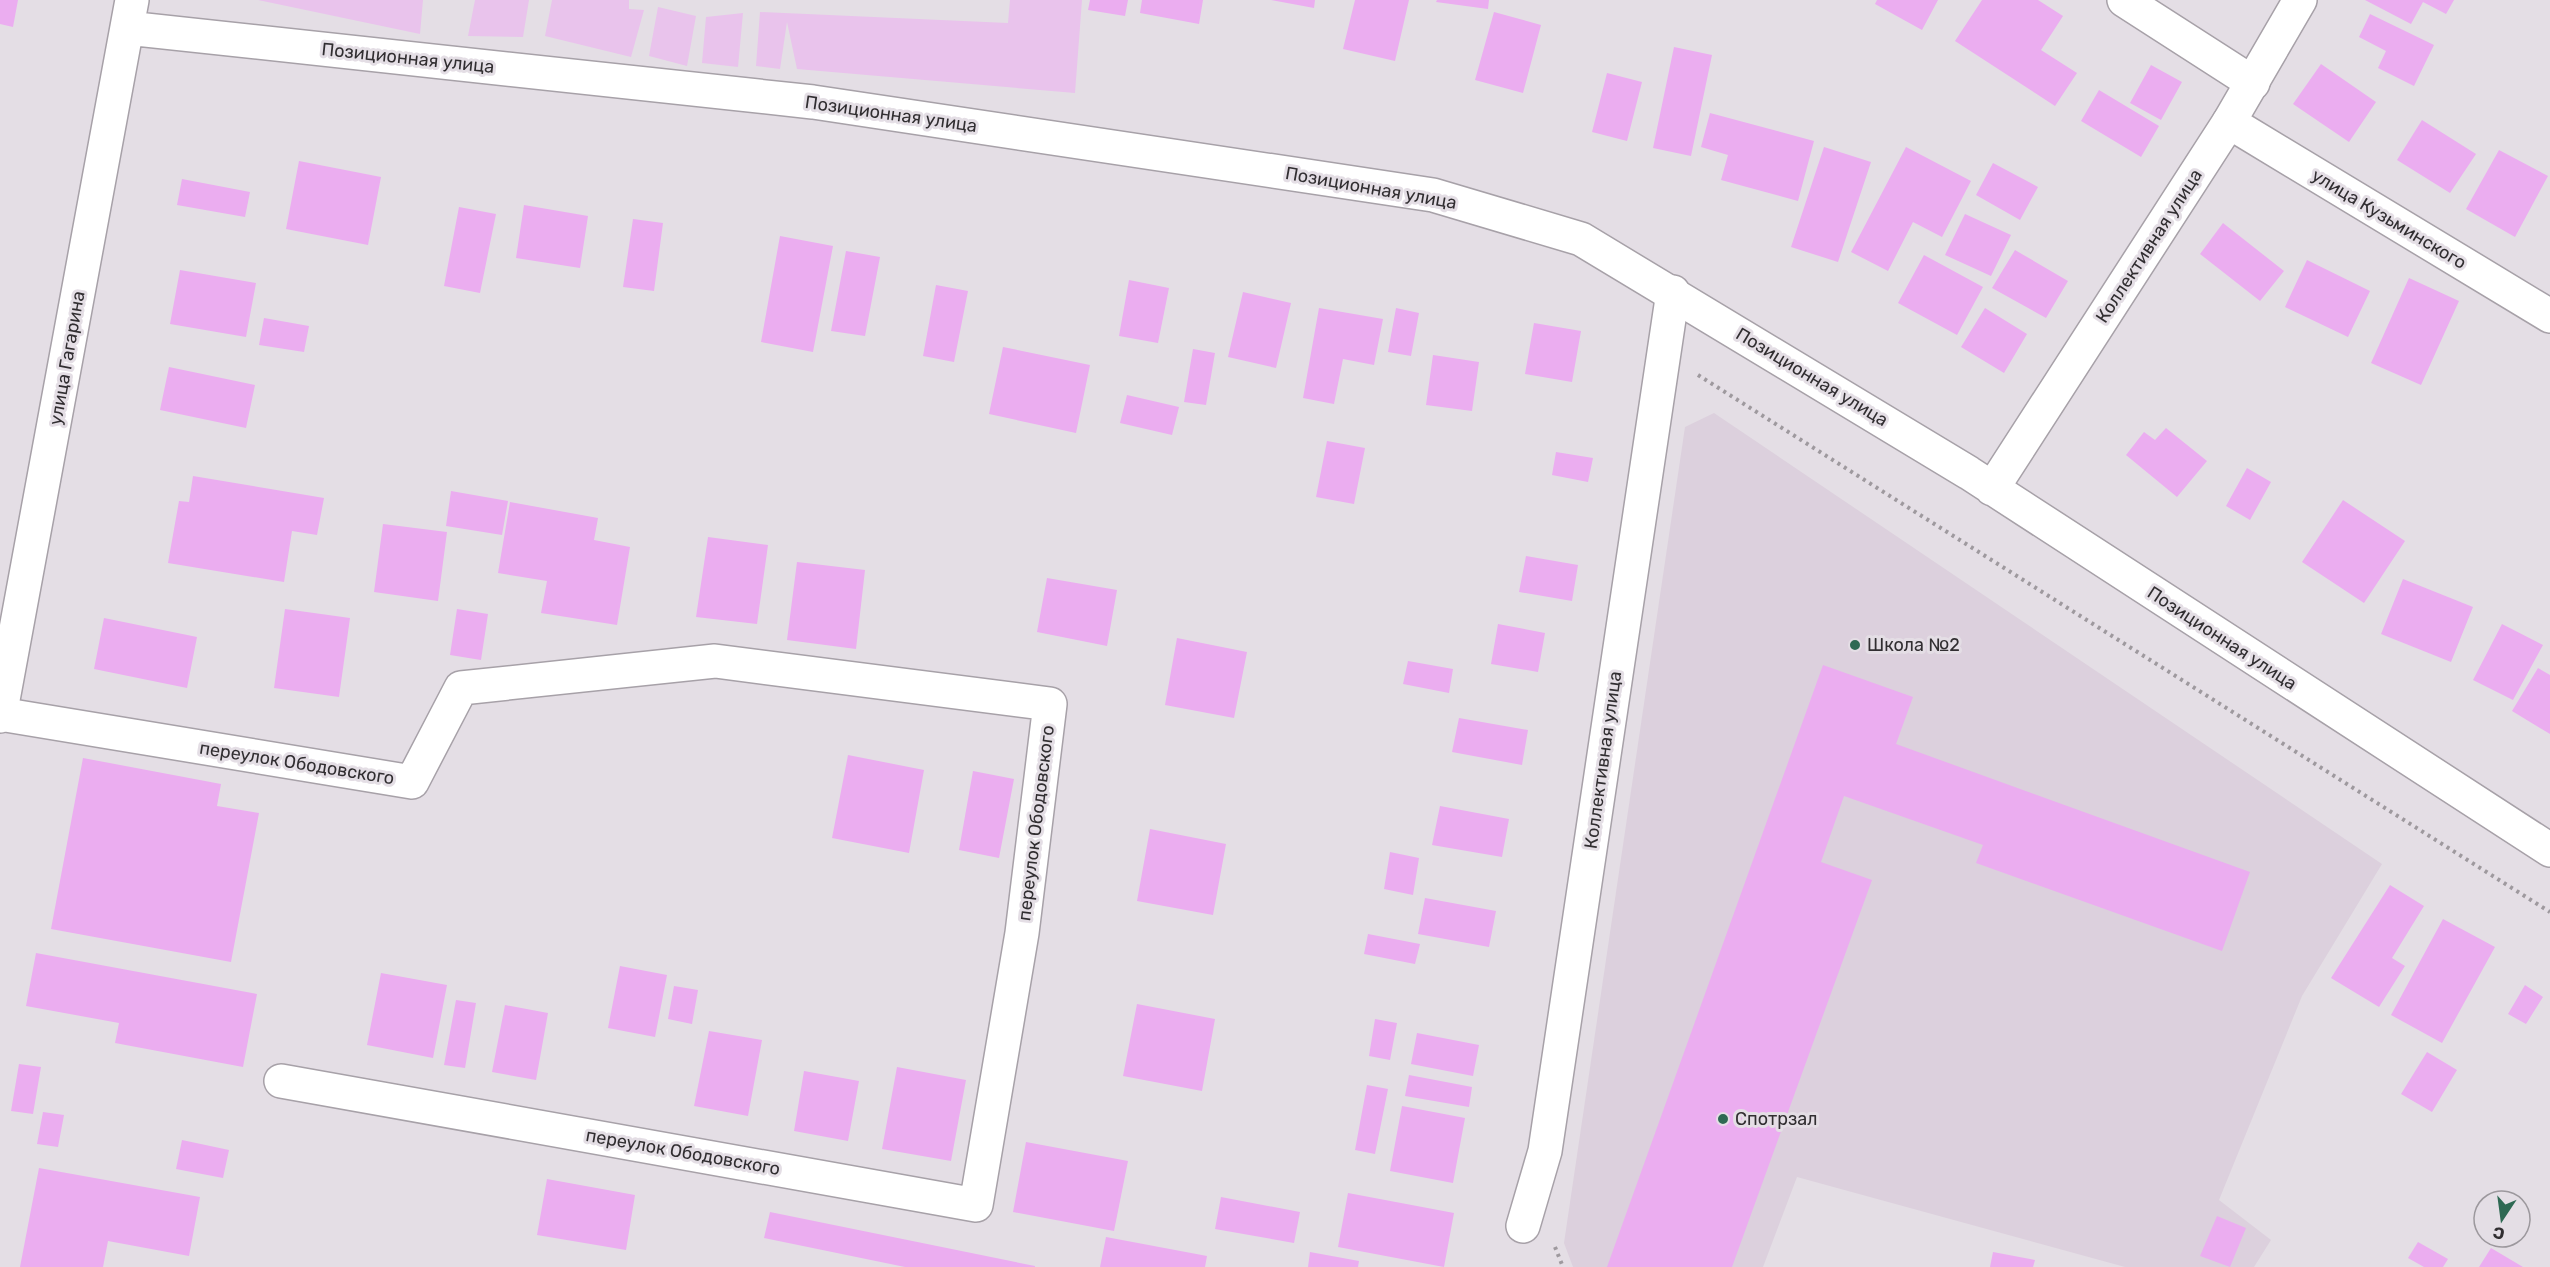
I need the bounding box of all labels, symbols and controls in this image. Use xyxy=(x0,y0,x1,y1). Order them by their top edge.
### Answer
street label: Позиционная улица xyxy=(321,38,495,78)
street label: Позиционная улица xyxy=(803,91,979,137)
street label: Позиционная улица xyxy=(1284,162,1458,214)
street label: улица Кузьминского xyxy=(2308,164,2470,274)
street label: Коллективная улица xyxy=(2091,165,2207,327)
street label: улица Гагарина xyxy=(44,289,90,427)
street label: Позиционная улица xyxy=(1732,323,1892,431)
street label: Позиционная улица xyxy=(2143,581,2301,695)
place label: Школа №2 xyxy=(1867,634,1960,656)
marker: Школа №2 xyxy=(1848,638,1862,652)
street label: Коллективная улица xyxy=(1580,670,1626,850)
street label: переулок Ободовского xyxy=(1013,724,1059,922)
street label: переулок Ободовского xyxy=(198,737,396,789)
place label: Спотрзал xyxy=(1735,1108,1818,1130)
marker: Спотрзал xyxy=(1716,1112,1730,1126)
street label: переулок Ободовского xyxy=(584,1124,782,1180)
north arrow xyxy=(2472,1189,2532,1249)
text: С xyxy=(2491,1223,2506,1244)

